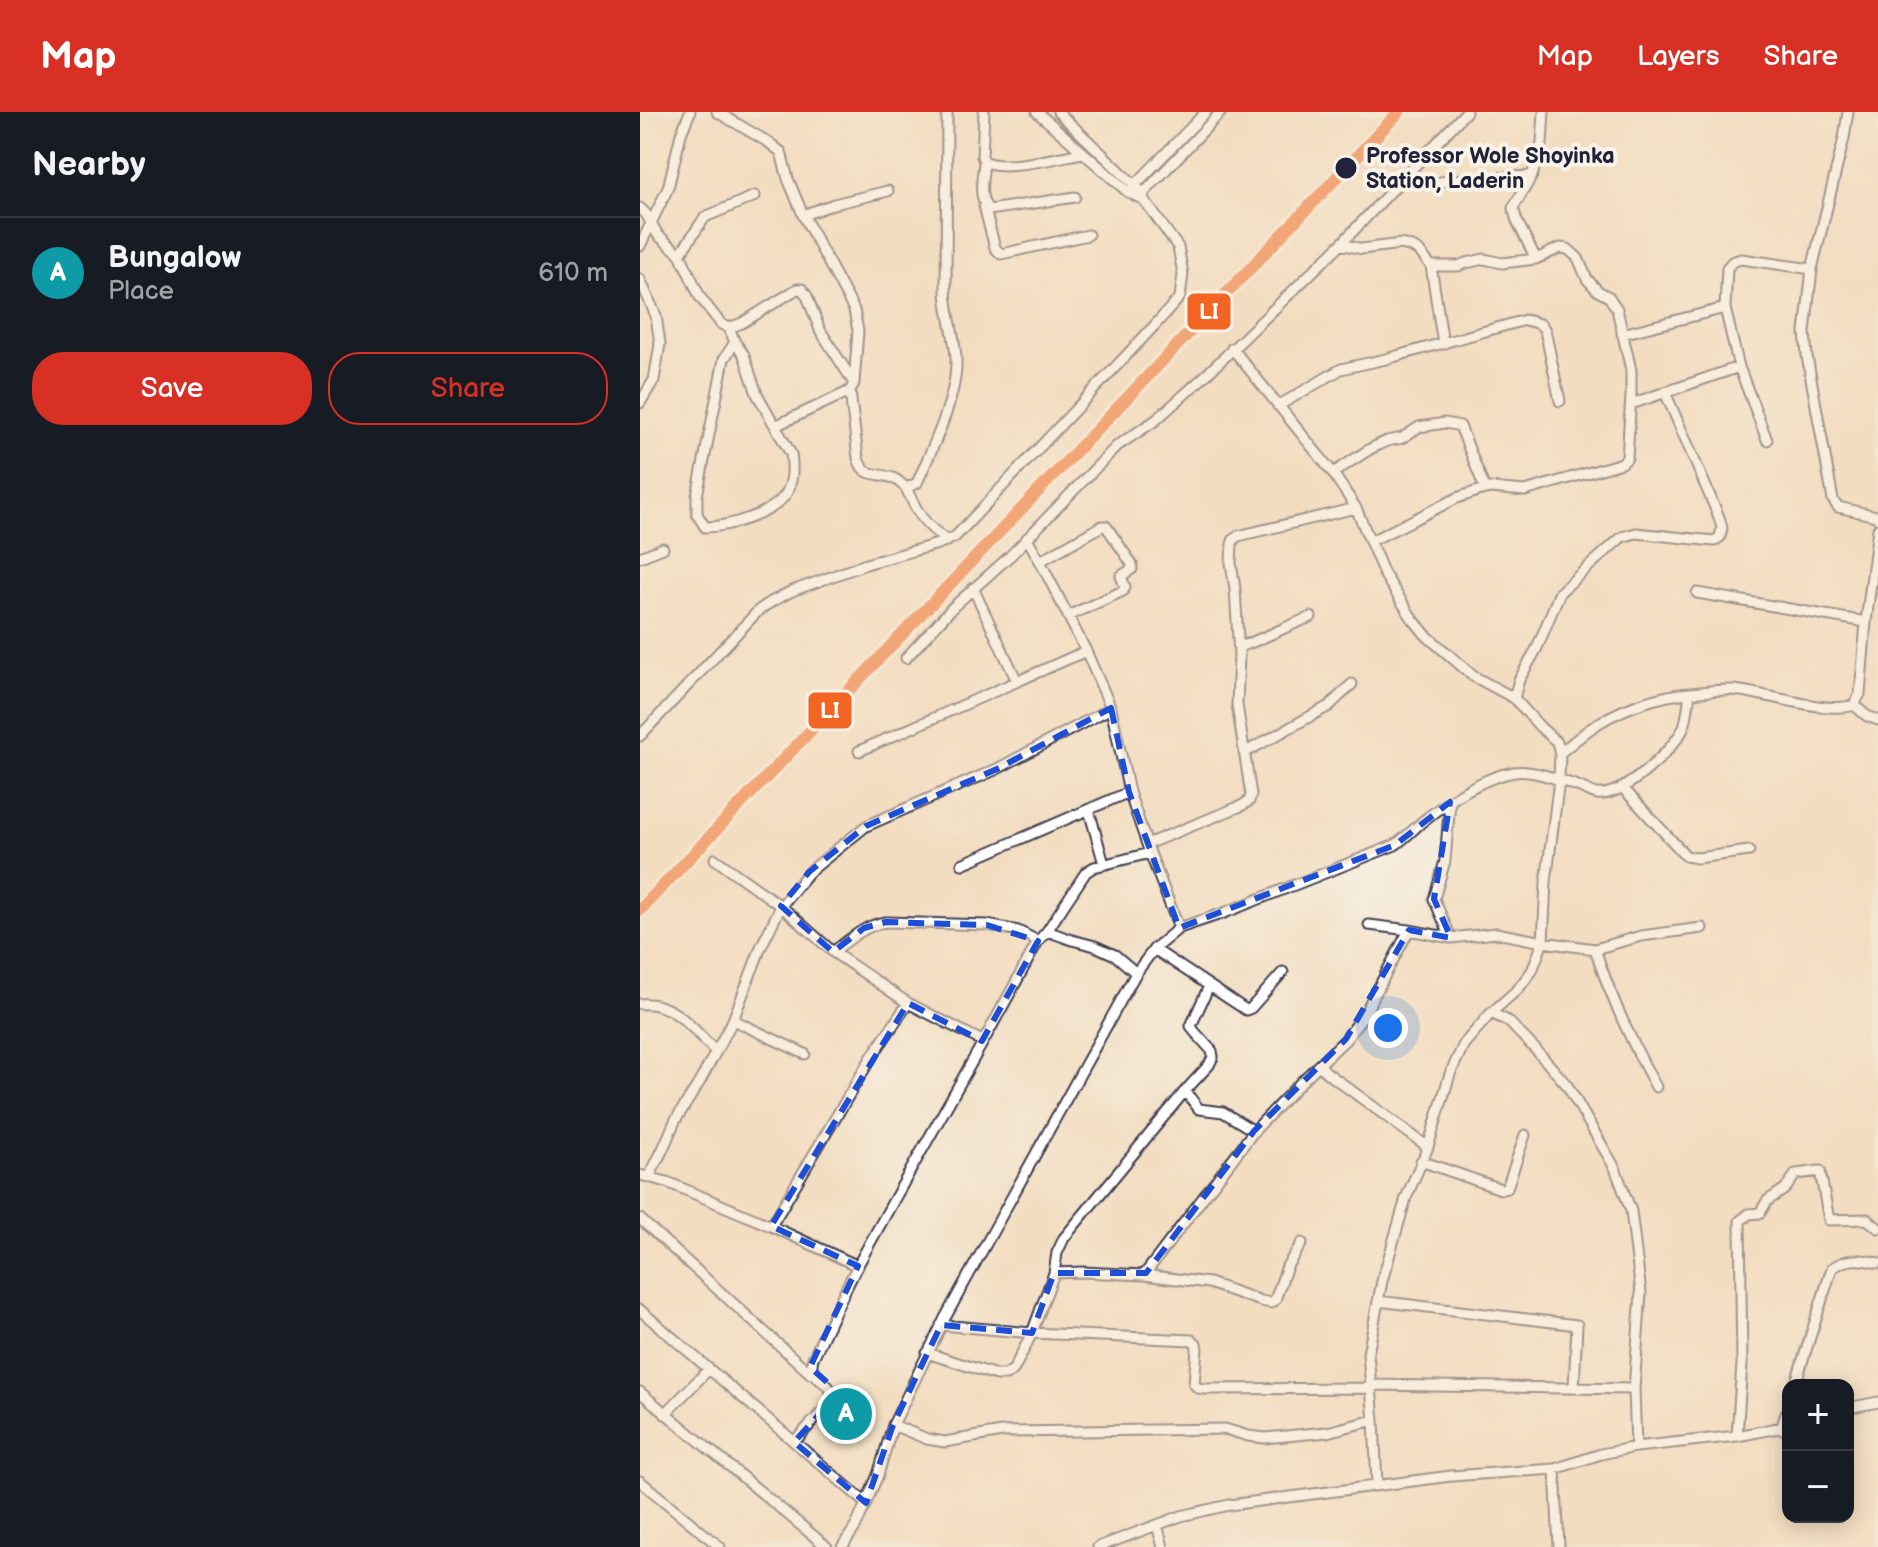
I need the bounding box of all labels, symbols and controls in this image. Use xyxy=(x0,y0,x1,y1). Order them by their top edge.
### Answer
text: Map xyxy=(40,34,116,79)
text: Map xyxy=(1537,40,1593,73)
text: Layers xyxy=(1637,40,1720,73)
text: Share xyxy=(1764,40,1838,73)
place label: Professor Wole Shoyinka Station, Laderin xyxy=(1366,143,1615,195)
text: Nearby xyxy=(32,144,146,185)
marker: Professor Wole Shoyinka Station, Laderin xyxy=(1333,155,1359,181)
text: Bungalow xyxy=(108,240,241,276)
text: A xyxy=(50,258,66,289)
text: 610 m xyxy=(538,258,608,289)
text: Place xyxy=(108,276,174,307)
line badge: LI xyxy=(1186,292,1232,331)
text: LI xyxy=(1199,299,1219,326)
button: Save xyxy=(32,352,312,425)
button: Share xyxy=(328,352,608,425)
line badge: LI xyxy=(807,691,853,730)
text: LI xyxy=(820,698,840,725)
your location xyxy=(1368,1008,1408,1048)
map controls xyxy=(1782,1379,1854,1523)
button: + xyxy=(1782,1379,1854,1451)
pin: A xyxy=(820,1384,872,1444)
button: − xyxy=(1782,1451,1854,1523)

